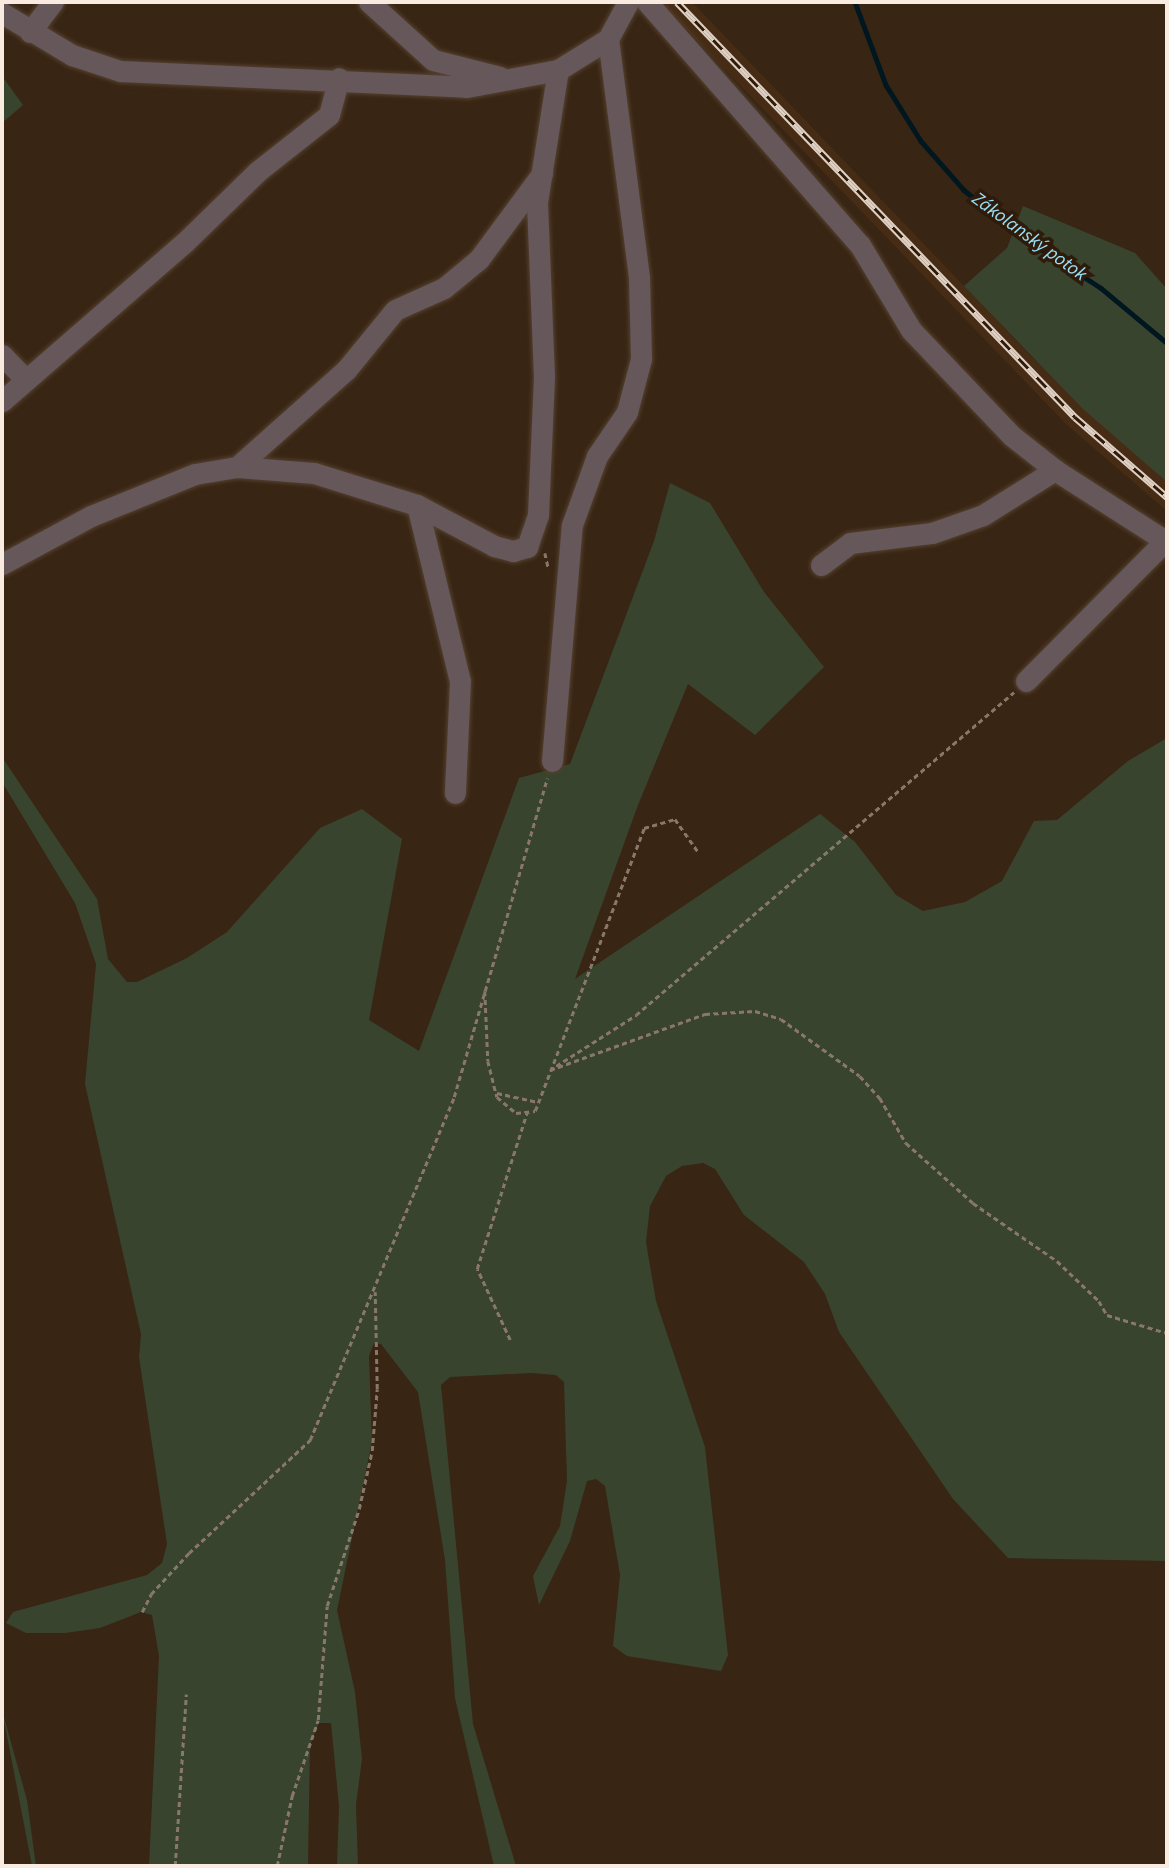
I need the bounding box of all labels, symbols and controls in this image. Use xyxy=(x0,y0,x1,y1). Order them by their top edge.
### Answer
water label: Zákolanský potok xyxy=(967,188,1091,286)

